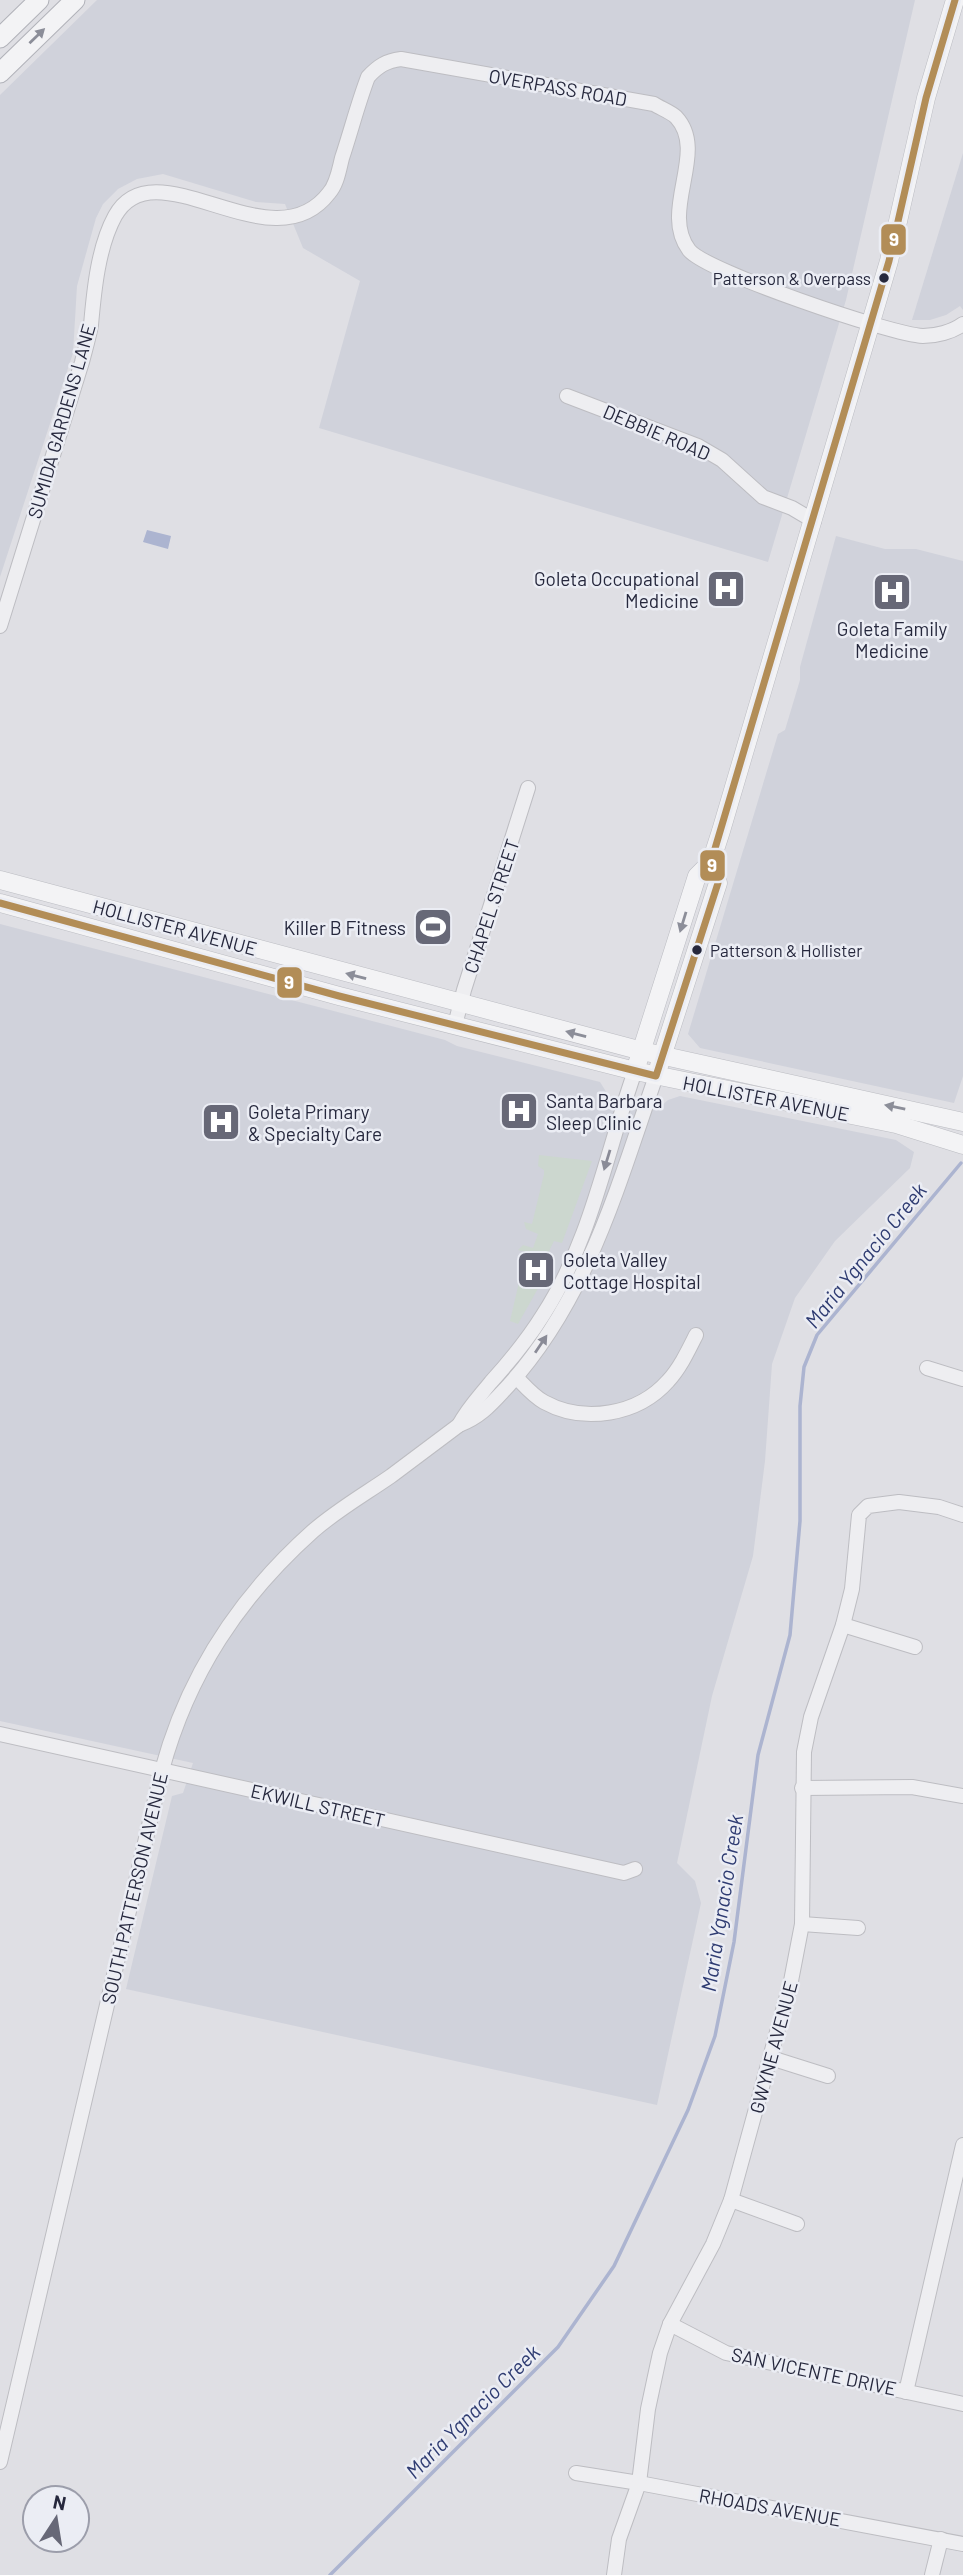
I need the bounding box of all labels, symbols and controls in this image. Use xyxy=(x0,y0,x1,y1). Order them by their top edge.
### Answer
one-way arrow xyxy=(29,28,46,45)
street label: OVERPASS ROAD xyxy=(487,64,629,110)
line badge: 9 xyxy=(880,223,907,256)
text: 9 xyxy=(889,227,899,250)
place label: Patterson & Overpass xyxy=(713,268,871,288)
marker: Patterson & Overpass xyxy=(877,271,891,285)
street label: SUMIDA GARDENS LANE xyxy=(22,321,100,521)
street label: DEBBIE ROAD xyxy=(600,399,714,465)
place label: Goleta Occupational Medicine xyxy=(534,567,699,612)
hospital icon: Goleta Occupational Medicine xyxy=(705,568,747,610)
hospital icon: Goleta Family Medicine xyxy=(871,571,913,613)
place label: Goleta Family Medicine xyxy=(837,617,947,662)
street label: CHAPEL STREET xyxy=(458,836,524,976)
line badge: 9 xyxy=(699,849,726,882)
text: 9 xyxy=(707,853,717,876)
street label: HOLLISTER AVENUE xyxy=(90,894,260,960)
sports icon: Killer B Fitness xyxy=(412,906,454,948)
one-way arrow xyxy=(677,912,687,933)
place label: Killer B Fitness xyxy=(284,916,406,939)
place label: Patterson & Hollister xyxy=(710,940,862,960)
marker: Patterson & Hollister xyxy=(690,943,704,957)
line badge: 9 xyxy=(276,966,303,999)
text: 9 xyxy=(284,970,294,993)
one-way arrow xyxy=(345,970,366,980)
one-way arrow xyxy=(565,1028,587,1039)
street label: HOLLISTER AVENUE xyxy=(681,1071,851,1125)
place label: Santa Barbara Sleep Clinic xyxy=(546,1089,663,1134)
hospital icon: Santa Barbara Sleep Clinic xyxy=(498,1090,540,1132)
place label: Goleta Primary & Specialty Care xyxy=(248,1100,382,1145)
hospital icon: Goleta Primary & Specialty Care xyxy=(200,1101,242,1143)
one-way arrow xyxy=(884,1102,906,1113)
one-way arrow xyxy=(602,1150,612,1171)
water label: Maria Ygnacio Creek xyxy=(799,1177,932,1332)
place label: Goleta Valley Cottage Hospital xyxy=(563,1248,701,1293)
hospital icon: Goleta Valley Cottage Hospital xyxy=(515,1249,557,1291)
one-way arrow xyxy=(534,1335,548,1353)
street label: SOUTH PATTERSON AVENUE xyxy=(96,1770,172,2006)
street label: EKWILL STREET xyxy=(249,1778,387,1832)
water label: Maria Ygnacio Creek xyxy=(695,1812,747,1993)
street label: GWYNE AVENUE xyxy=(744,1978,802,2116)
water label: Maria Ygnacio Creek xyxy=(400,2338,545,2483)
street label: SAN VICENTE DRIVE xyxy=(729,2342,899,2400)
street label: RHOADS AVENUE xyxy=(697,2483,843,2531)
north arrow xyxy=(21,2484,91,2554)
text: N xyxy=(51,2489,68,2514)

